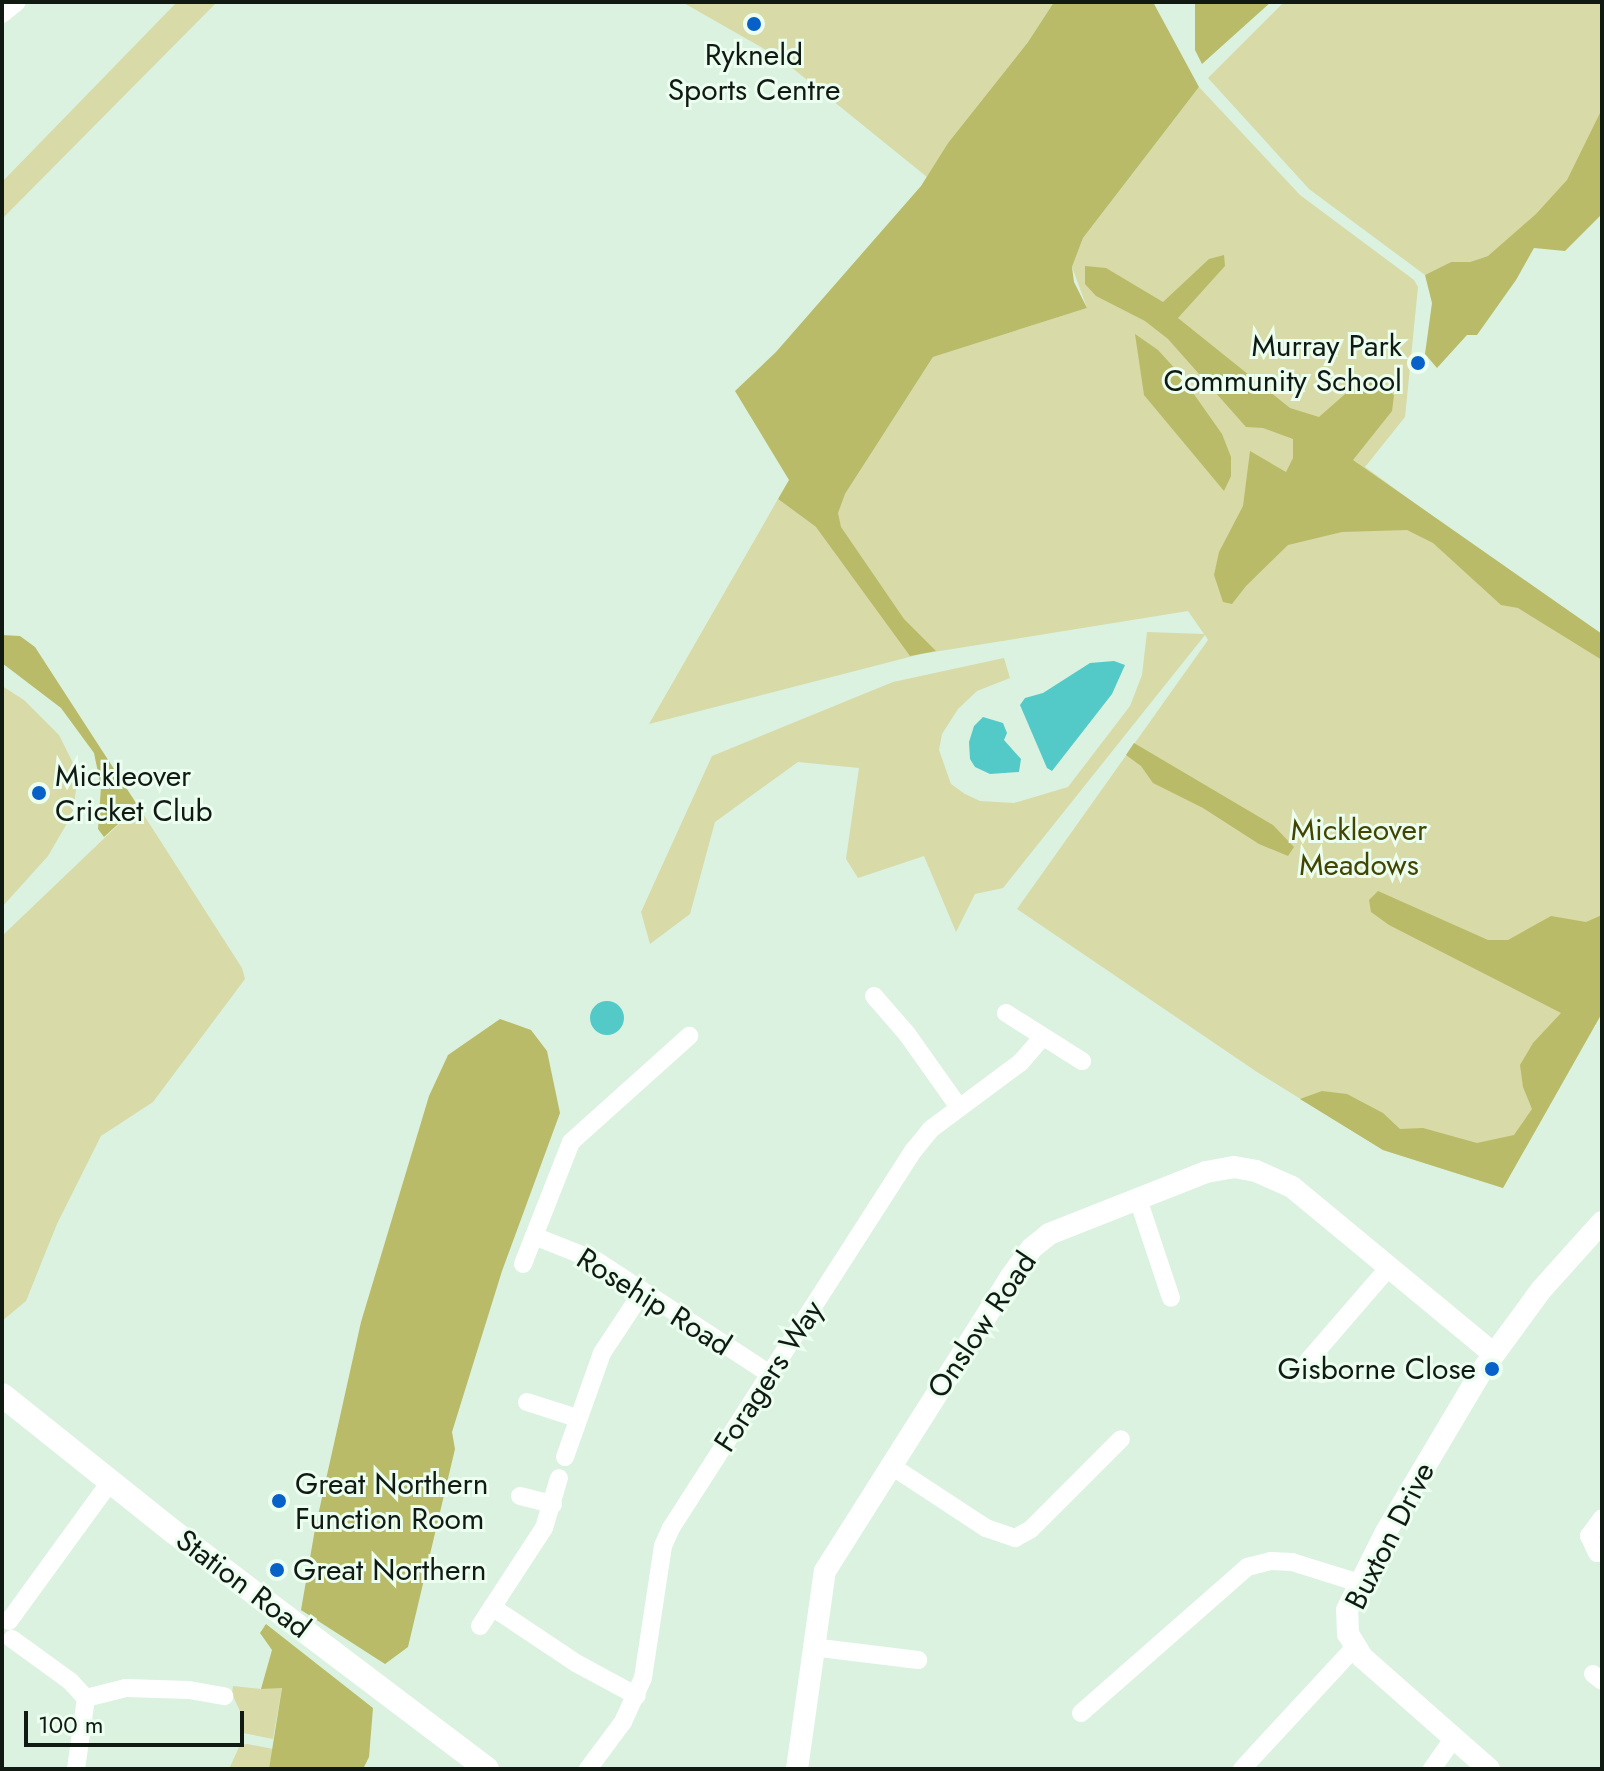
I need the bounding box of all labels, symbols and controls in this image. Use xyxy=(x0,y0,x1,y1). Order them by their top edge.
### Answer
marker: Rykneld Sports Centre xyxy=(745,15,763,33)
place label: Rykneld Sports Centre xyxy=(668,37,840,108)
place label: Murray Park Community School xyxy=(1163,328,1402,398)
marker: Murray Park Community School xyxy=(1409,354,1427,372)
place label: Mickleover Cricket Club xyxy=(55,758,213,828)
marker: Mickleover Cricket Club xyxy=(30,784,48,802)
park label: Mickleover Meadows xyxy=(1291,812,1427,882)
street label: Rosehip Road xyxy=(570,1240,738,1364)
street label: Onslow Road xyxy=(920,1245,1044,1405)
street label: Foragers Way xyxy=(707,1294,831,1458)
place label: Gisborne Close xyxy=(1278,1351,1476,1387)
marker: Gisborne Close xyxy=(1483,1360,1501,1378)
street label: Buxton Drive xyxy=(1338,1456,1442,1616)
place label: Great Northern Function Room xyxy=(295,1466,489,1536)
marker: Great Northern Function Room xyxy=(270,1492,288,1510)
street label: Station Road xyxy=(169,1522,317,1646)
place label: Great Northern xyxy=(293,1552,487,1588)
marker: Great Northern xyxy=(268,1561,286,1579)
scale bar xyxy=(28,1695,248,1745)
text: 100 m xyxy=(38,1707,104,1742)

